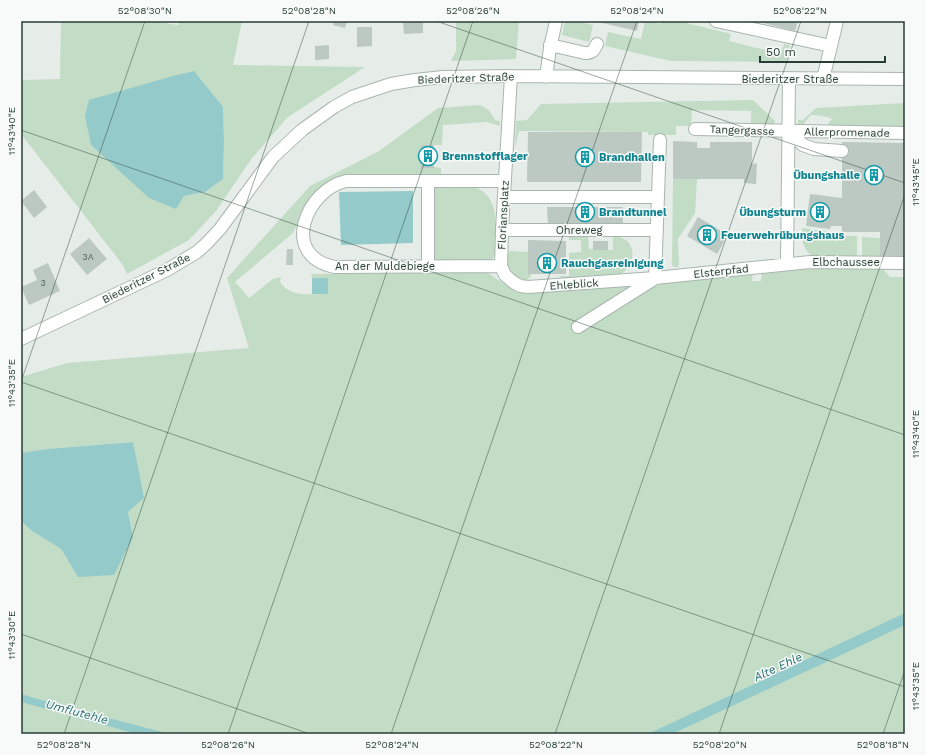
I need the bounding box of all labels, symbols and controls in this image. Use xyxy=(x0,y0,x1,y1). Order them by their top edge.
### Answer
text: 52°08'30"N xyxy=(118,5,172,16)
text: 52°08'28"N xyxy=(282,5,336,16)
text: 52°08'26"N xyxy=(446,5,500,16)
text: 52°08'24"N xyxy=(610,5,664,16)
text: 52°08'22"N xyxy=(773,5,827,16)
scale bar xyxy=(760,38,885,64)
text: 50 m xyxy=(766,45,796,59)
street label: Biederitzer Straße xyxy=(417,70,515,87)
street label: Biederitzer Straße xyxy=(741,73,839,86)
text: 11°43'40"E xyxy=(6,107,17,155)
street label: Tangergasse xyxy=(709,123,775,138)
street label: Allerpromenade xyxy=(804,125,890,140)
building icon: Brennstofflager xyxy=(417,145,439,167)
building icon: Brandhallen xyxy=(574,146,596,168)
place label: Brennstofflager xyxy=(442,150,528,163)
place label: Brandhallen xyxy=(599,151,665,164)
text: 11°43'45"E xyxy=(910,158,921,206)
building icon: Übungshalle xyxy=(863,164,885,186)
place label: Übungshalle xyxy=(793,169,860,182)
street label: Floriansplatz xyxy=(495,180,512,250)
building icon: Brandtunnel xyxy=(574,201,596,223)
building icon: Übungsturm xyxy=(809,201,831,223)
place label: Brandtunnel xyxy=(599,206,667,219)
place label: Übungsturm xyxy=(739,206,806,219)
street label: Ohreweg xyxy=(556,224,603,237)
building icon: Feuerwehrübungshaus xyxy=(696,224,718,246)
place label: Feuerwehrübungshaus xyxy=(721,229,844,242)
street label: Biederitzer Straße xyxy=(100,251,192,306)
house number: 3A xyxy=(82,252,94,262)
building icon: Rauchgasreinigung xyxy=(536,252,558,274)
street label: Elbchaussee xyxy=(812,256,880,269)
place label: Rauchgasreinigung xyxy=(561,257,664,270)
street label: An der Muldebiege xyxy=(335,260,435,273)
street label: Elsterpfad xyxy=(693,262,749,281)
street label: Ehleblick xyxy=(549,276,599,293)
house number: 3 xyxy=(40,278,46,288)
text: 11°43'35"E xyxy=(6,359,17,407)
text: 11°43'40"E xyxy=(910,410,921,458)
text: 11°43'30"E xyxy=(6,611,17,659)
water label: Alte Ehle xyxy=(751,650,805,685)
text: 11°43'35"E xyxy=(910,662,921,710)
water label: Umflutehle xyxy=(44,697,110,727)
text: 52°08'28"N xyxy=(37,739,91,750)
text: 52°08'26"N xyxy=(201,739,255,750)
text: 52°08'24"N xyxy=(365,739,419,750)
text: 52°08'22"N xyxy=(529,739,583,750)
text: 52°08'20"N xyxy=(693,739,747,750)
text: 52°08'18"N xyxy=(857,739,909,750)

